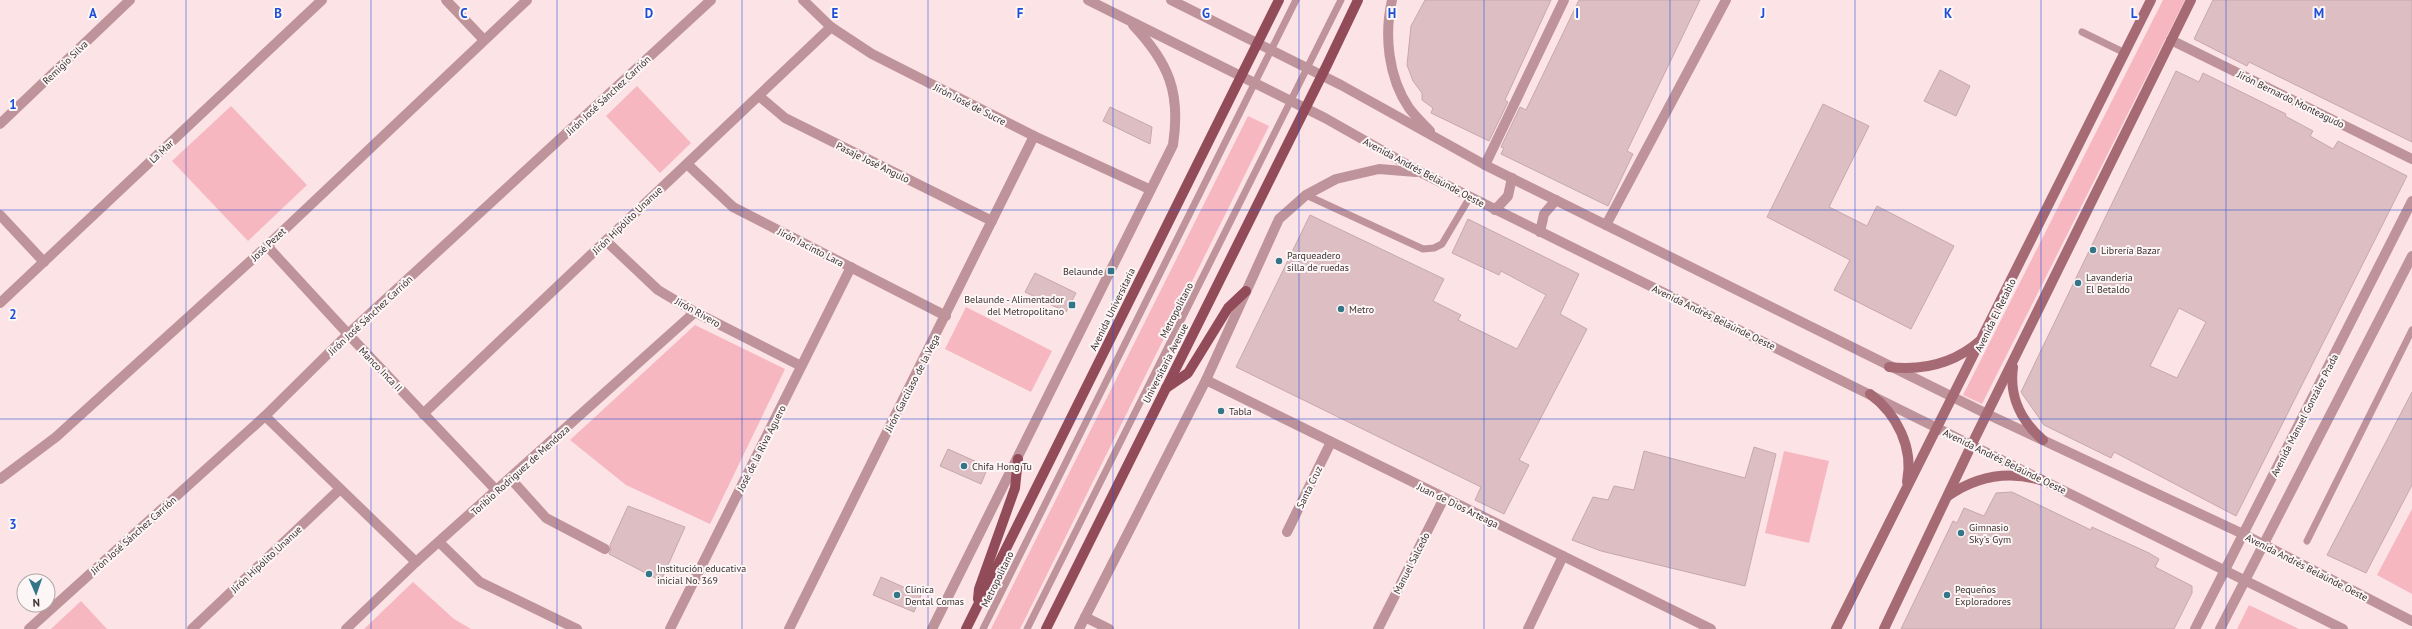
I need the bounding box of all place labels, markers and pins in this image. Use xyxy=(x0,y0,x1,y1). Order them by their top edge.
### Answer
place label: Librería Bazar xyxy=(2101,244,2161,257)
marker: Librería Bazar xyxy=(2088,245,2098,255)
place label: Parqueadero silla de ruedas xyxy=(1287,249,1349,274)
marker: Parqueadero silla de ruedas xyxy=(1274,256,1284,266)
place label: Belaunde xyxy=(1063,265,1103,278)
marker: Belaunde xyxy=(1106,266,1116,276)
place label: Lavanderia El Betaldo xyxy=(2086,271,2133,296)
marker: Lavanderia El Betaldo xyxy=(2073,278,2083,288)
place label: Belaunde - Alimentador del Metropolitano xyxy=(964,293,1065,318)
marker: Belaunde - Alimentador del Metropolitano xyxy=(1067,300,1077,310)
place label: Metro xyxy=(1349,303,1374,316)
marker: Metro xyxy=(1336,304,1346,314)
place label: Tabla xyxy=(1229,405,1252,418)
marker: Tabla xyxy=(1216,406,1226,416)
place label: Chifa Hong Tu xyxy=(972,460,1032,473)
marker: Chifa Hong Tu xyxy=(959,461,969,471)
place label: Gimnasio Sky's Gym xyxy=(1969,521,2011,546)
marker: Gimnasio Sky's Gym xyxy=(1956,528,1966,538)
place label: Institución educativa inicial No. 369 xyxy=(657,562,746,587)
marker: Institución educativa inicial No. 369 xyxy=(644,569,654,579)
place label: Clinica Dental Comas xyxy=(905,583,964,608)
place label: Pequeños Exploradores xyxy=(1955,583,2011,608)
marker: Clinica Dental Comas xyxy=(892,590,902,600)
marker: Pequeños Exploradores xyxy=(1942,590,1952,600)

